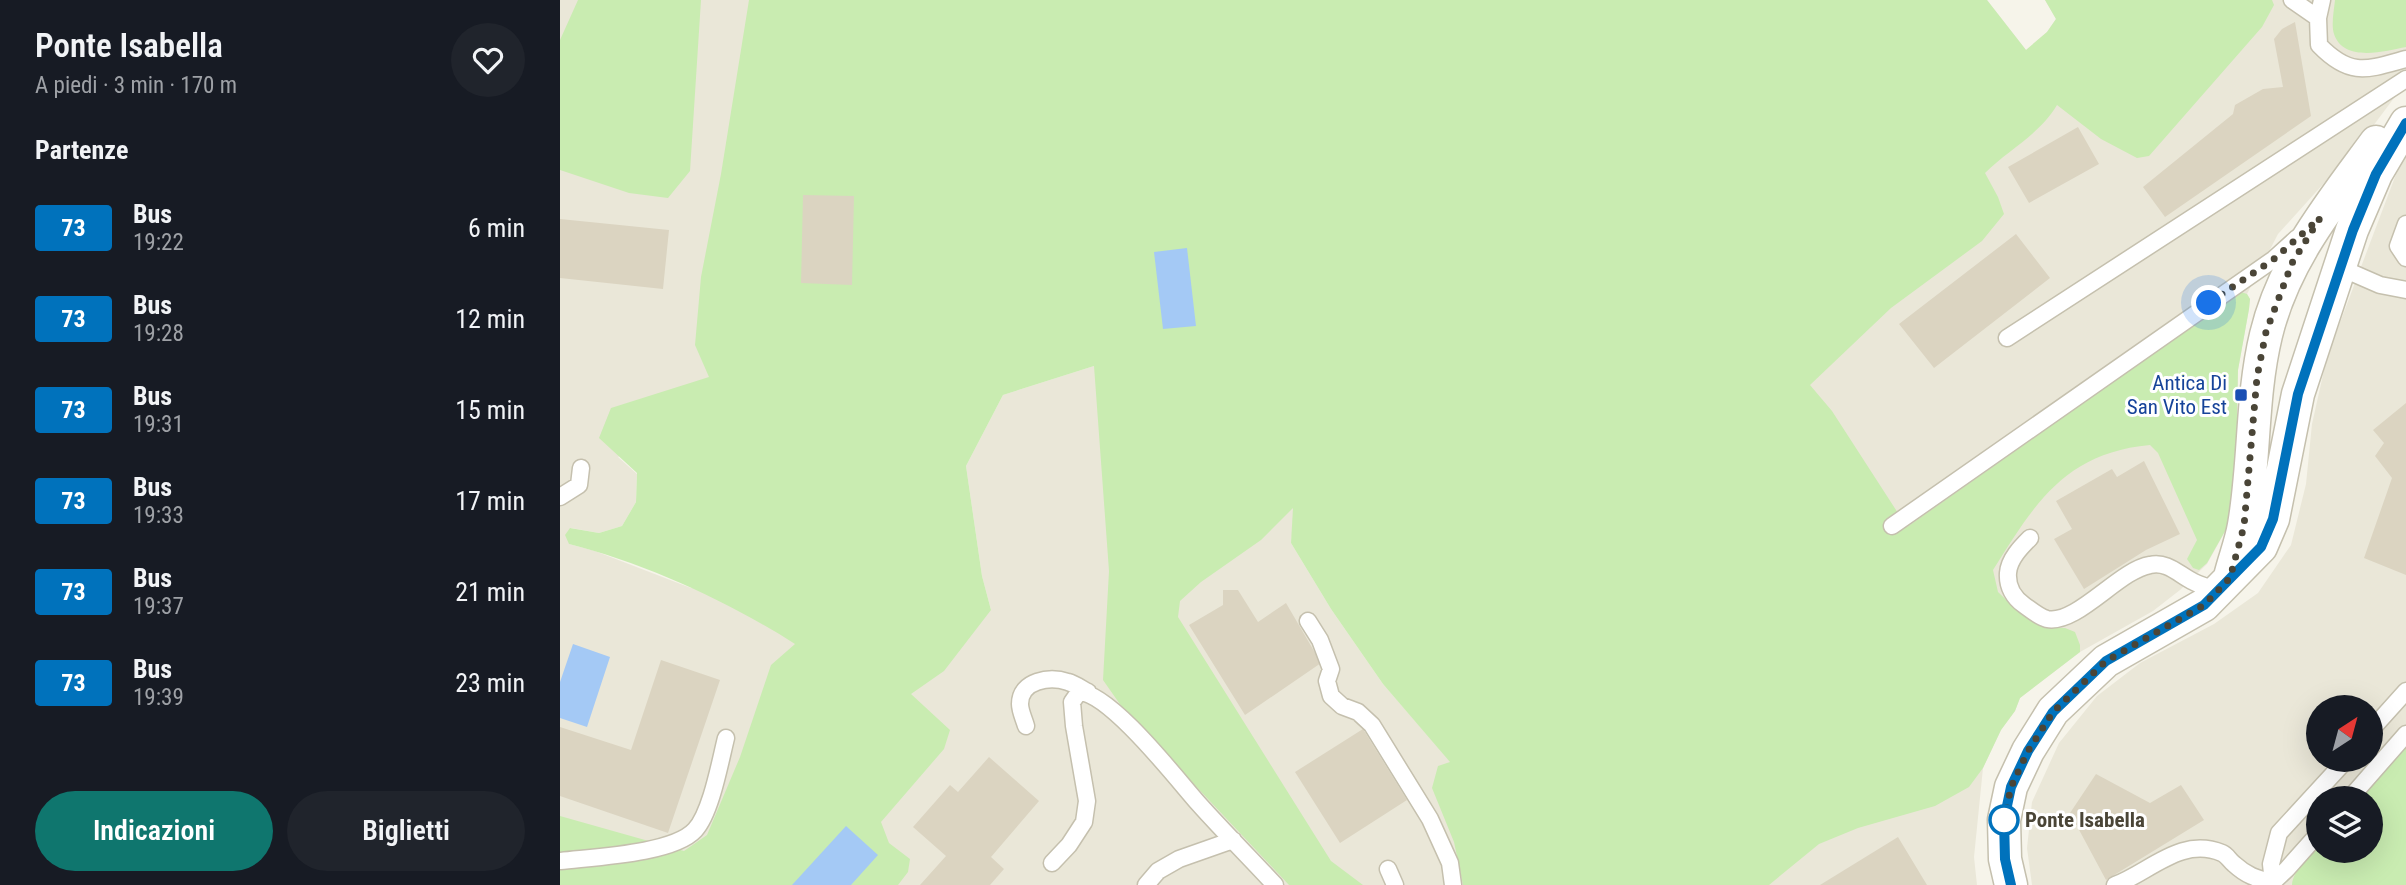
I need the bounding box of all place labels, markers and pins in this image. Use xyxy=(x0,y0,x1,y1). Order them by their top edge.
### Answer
place label: Antica Di San Vito Est xyxy=(2127,371,2227,419)
marker: Antica Di San Vito Est xyxy=(2233,387,2249,403)
marker: Ponte Isabella xyxy=(1989,805,2019,835)
place label: Ponte Isabella xyxy=(2025,808,2145,832)

